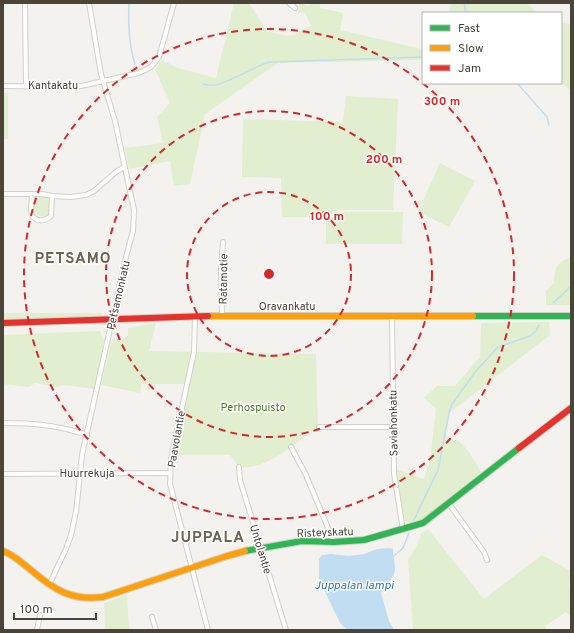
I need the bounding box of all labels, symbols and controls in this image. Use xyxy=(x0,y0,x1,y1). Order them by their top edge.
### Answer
legend xyxy=(422,12,562,84)
text: Fast xyxy=(458,21,480,37)
text: Slow xyxy=(458,41,484,57)
text: Jam xyxy=(458,61,481,77)
street label: Kantakatu xyxy=(28,79,78,93)
text: 300 m xyxy=(424,94,460,110)
text: 200 m xyxy=(366,152,402,168)
text: 100 m xyxy=(310,209,344,225)
district label: PETSAMO xyxy=(34,250,112,269)
street label: Ratamotie xyxy=(217,253,231,305)
street label: Petsamonkatu xyxy=(104,259,134,331)
centre of rings xyxy=(262,267,276,281)
street label: Oravankatu xyxy=(259,300,315,314)
street label: Saviahonkatu xyxy=(386,390,402,456)
park label: Perhospuisto xyxy=(220,401,286,415)
street label: Paavolantie xyxy=(165,410,189,469)
street label: Huurrekuja xyxy=(59,467,115,481)
street label: Untolantie xyxy=(246,523,274,576)
street label: Risteyskatu xyxy=(296,525,354,541)
district label: JUPPALA xyxy=(171,529,245,548)
water label: Juppalan lampi xyxy=(314,578,395,594)
scale bar xyxy=(14,595,96,621)
text: 100 m xyxy=(20,602,53,618)

